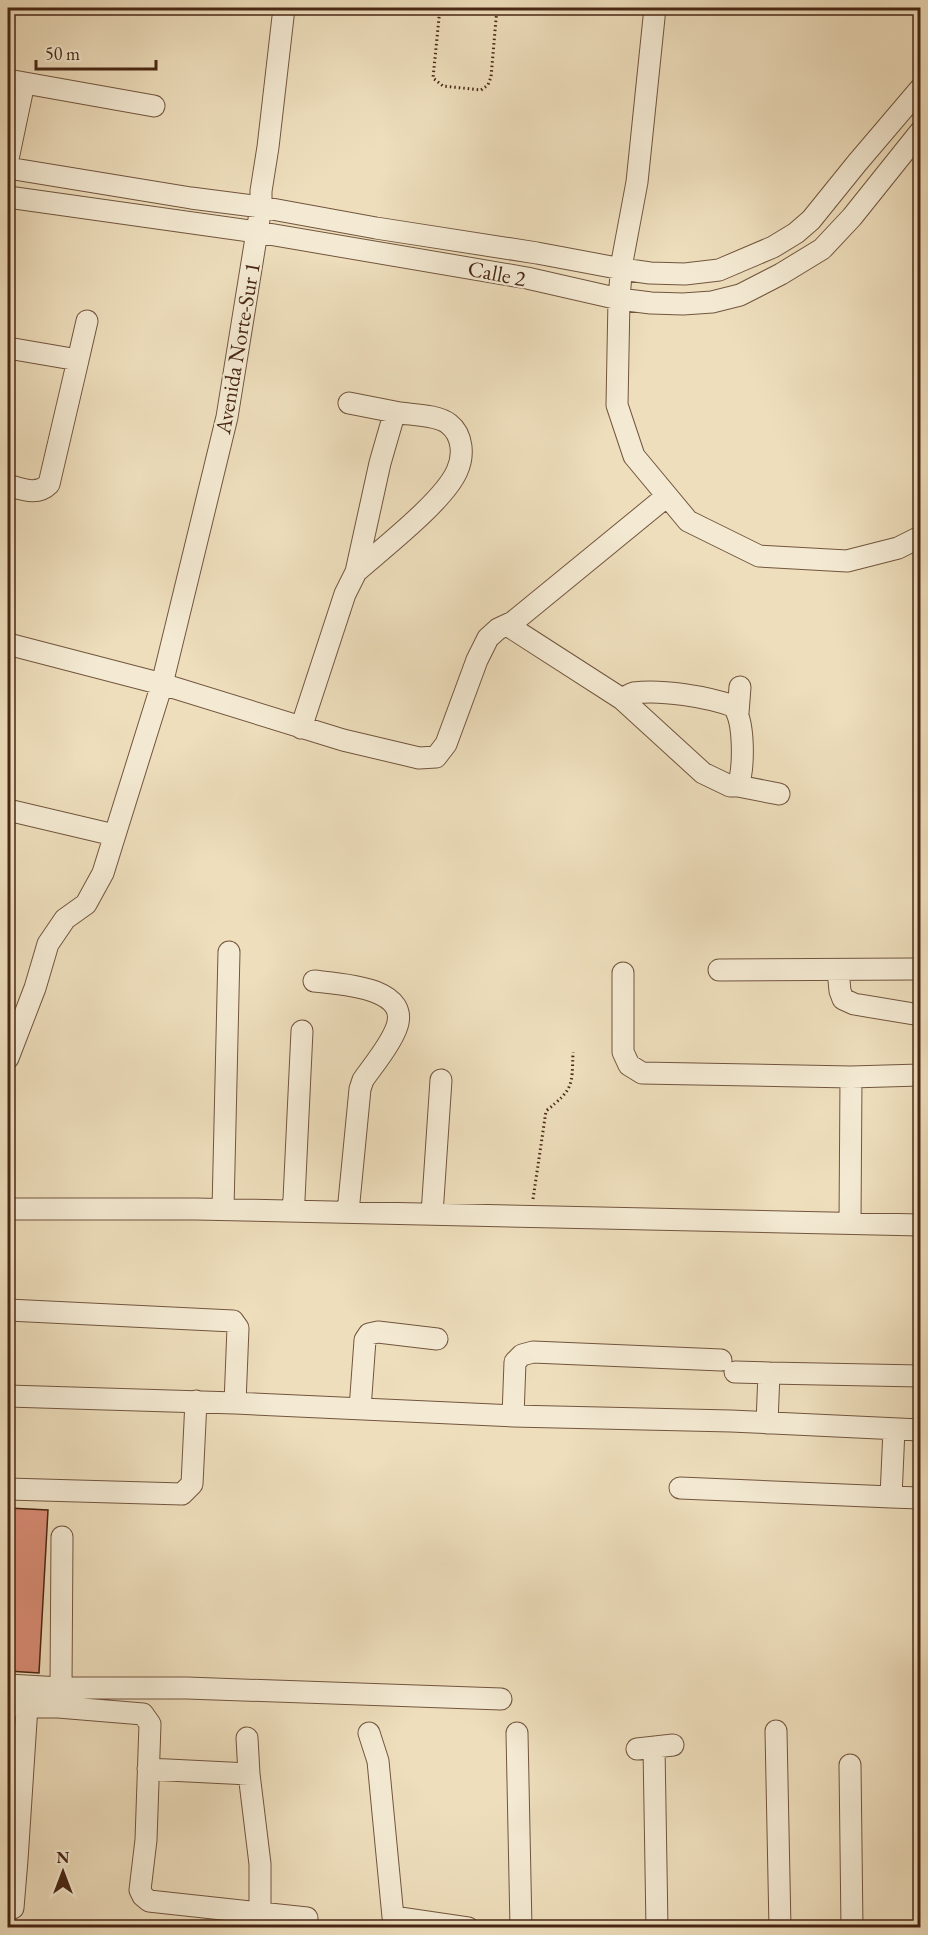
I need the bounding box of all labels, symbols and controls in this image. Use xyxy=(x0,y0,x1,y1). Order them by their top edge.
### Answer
scale bar xyxy=(36,33,156,71)
text: 50 m xyxy=(45,42,80,65)
street label: Calle 2 xyxy=(465,254,529,293)
street label: Avenida Norte-Sur 1 xyxy=(208,260,267,437)
north arrow xyxy=(33,1842,93,1902)
text: N xyxy=(57,1847,70,1868)

